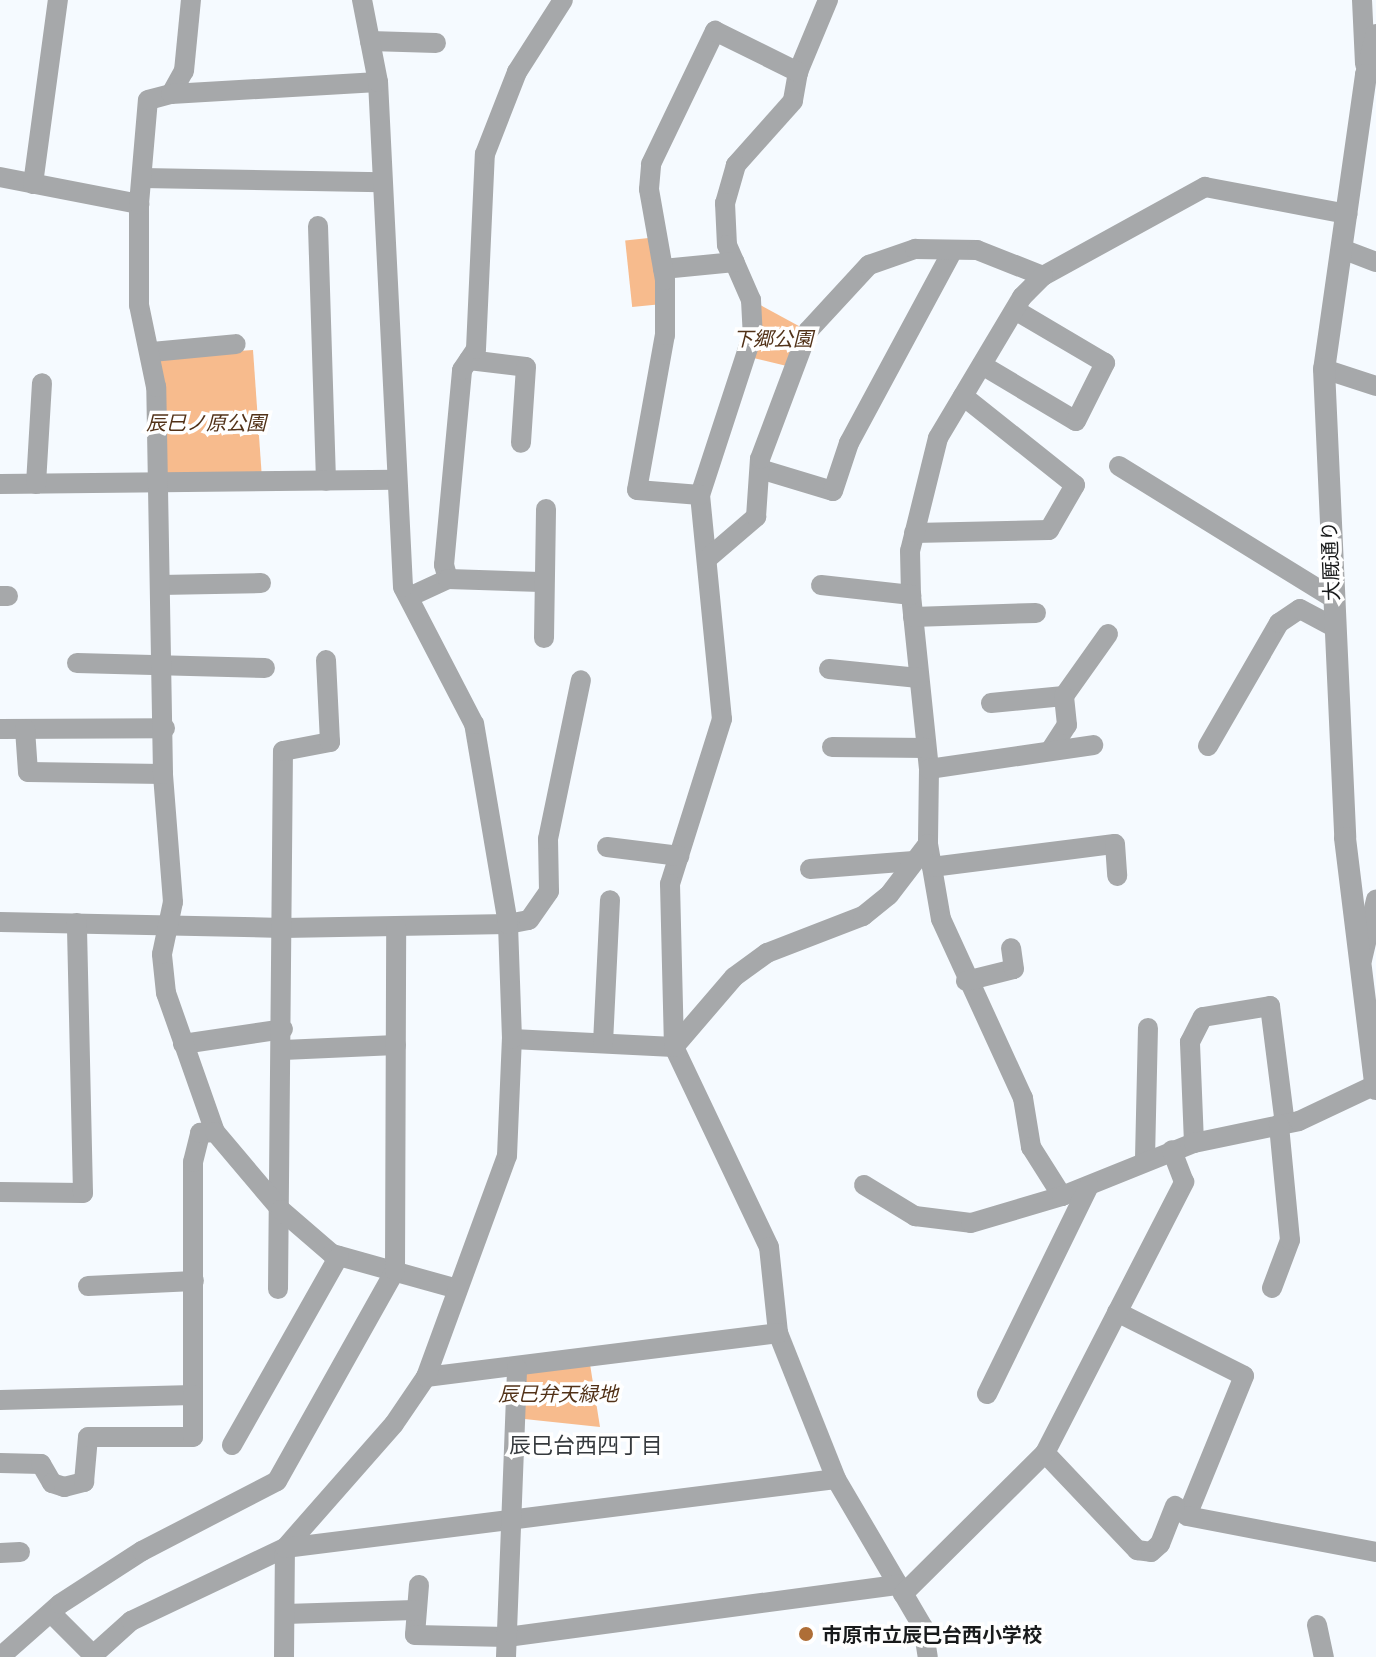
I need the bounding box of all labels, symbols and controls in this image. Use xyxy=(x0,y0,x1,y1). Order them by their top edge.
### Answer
park label: 下郷公園 xyxy=(733,326,813,350)
park label: 辰巳ノ原公園 xyxy=(146,410,266,434)
street label: 大厩通り xyxy=(1317,521,1343,601)
park label: 辰巳弁天緑地 xyxy=(498,1381,618,1405)
district label: 辰巳台西四丁目 xyxy=(509,1433,663,1459)
place label: 市原市立辰巳台西小学校 xyxy=(822,1622,1042,1646)
marker: 市原市立辰巳台西小学校 xyxy=(797,1625,815,1643)

